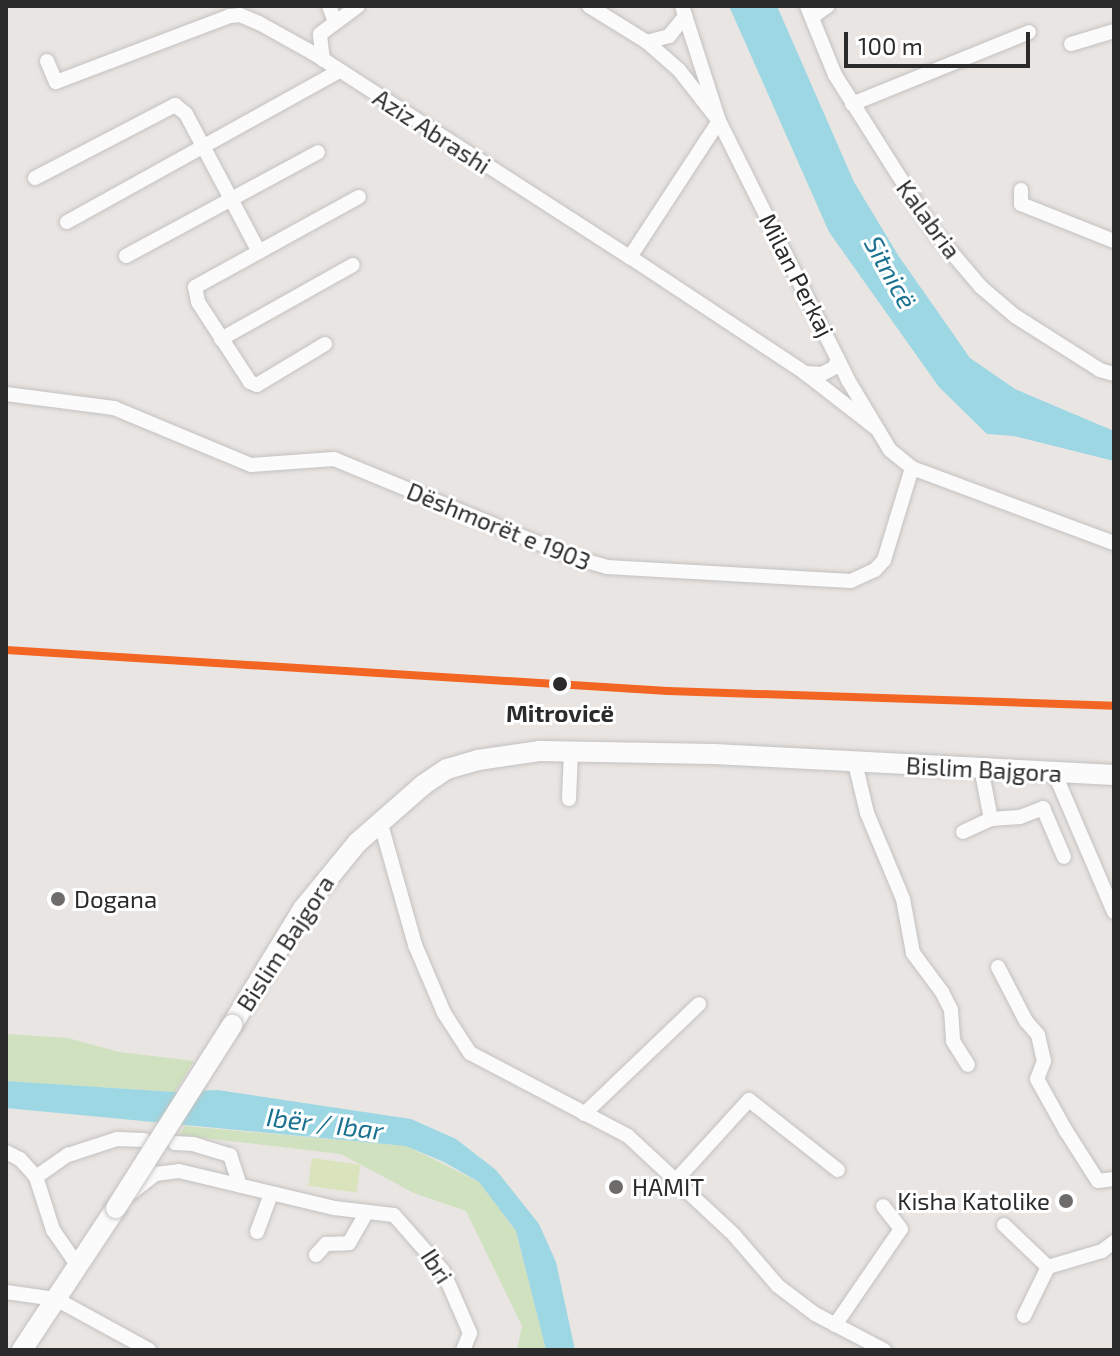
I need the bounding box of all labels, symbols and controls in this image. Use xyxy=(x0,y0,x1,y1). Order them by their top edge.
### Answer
scale bar xyxy=(848,16,1034,66)
text: 100 m xyxy=(858,31,923,60)
street label: Aziz Abrashi xyxy=(368,82,496,180)
street label: Kalabria xyxy=(891,174,967,264)
street label: Milan Perkaj xyxy=(754,209,840,341)
water label: Sitnicë xyxy=(858,230,924,314)
street label: Dëshmorët e 1903 xyxy=(403,476,595,576)
marker: Mitrovicë xyxy=(549,673,571,695)
place label: Mitrovicë xyxy=(506,699,614,727)
street label: Bislim Bajgora xyxy=(905,751,1063,787)
street label: Bislim Bajgora xyxy=(230,870,340,1016)
place label: Dogana xyxy=(74,885,157,913)
marker: Dogana xyxy=(49,890,67,908)
water label: Ibër / Ibar xyxy=(264,1100,386,1146)
place label: HAMIT xyxy=(632,1173,704,1201)
marker: HAMIT xyxy=(607,1178,625,1196)
place label: Kisha Katolike xyxy=(897,1187,1050,1215)
marker: Kisha Katolike xyxy=(1057,1192,1075,1210)
street label: Ibri xyxy=(415,1243,459,1289)

